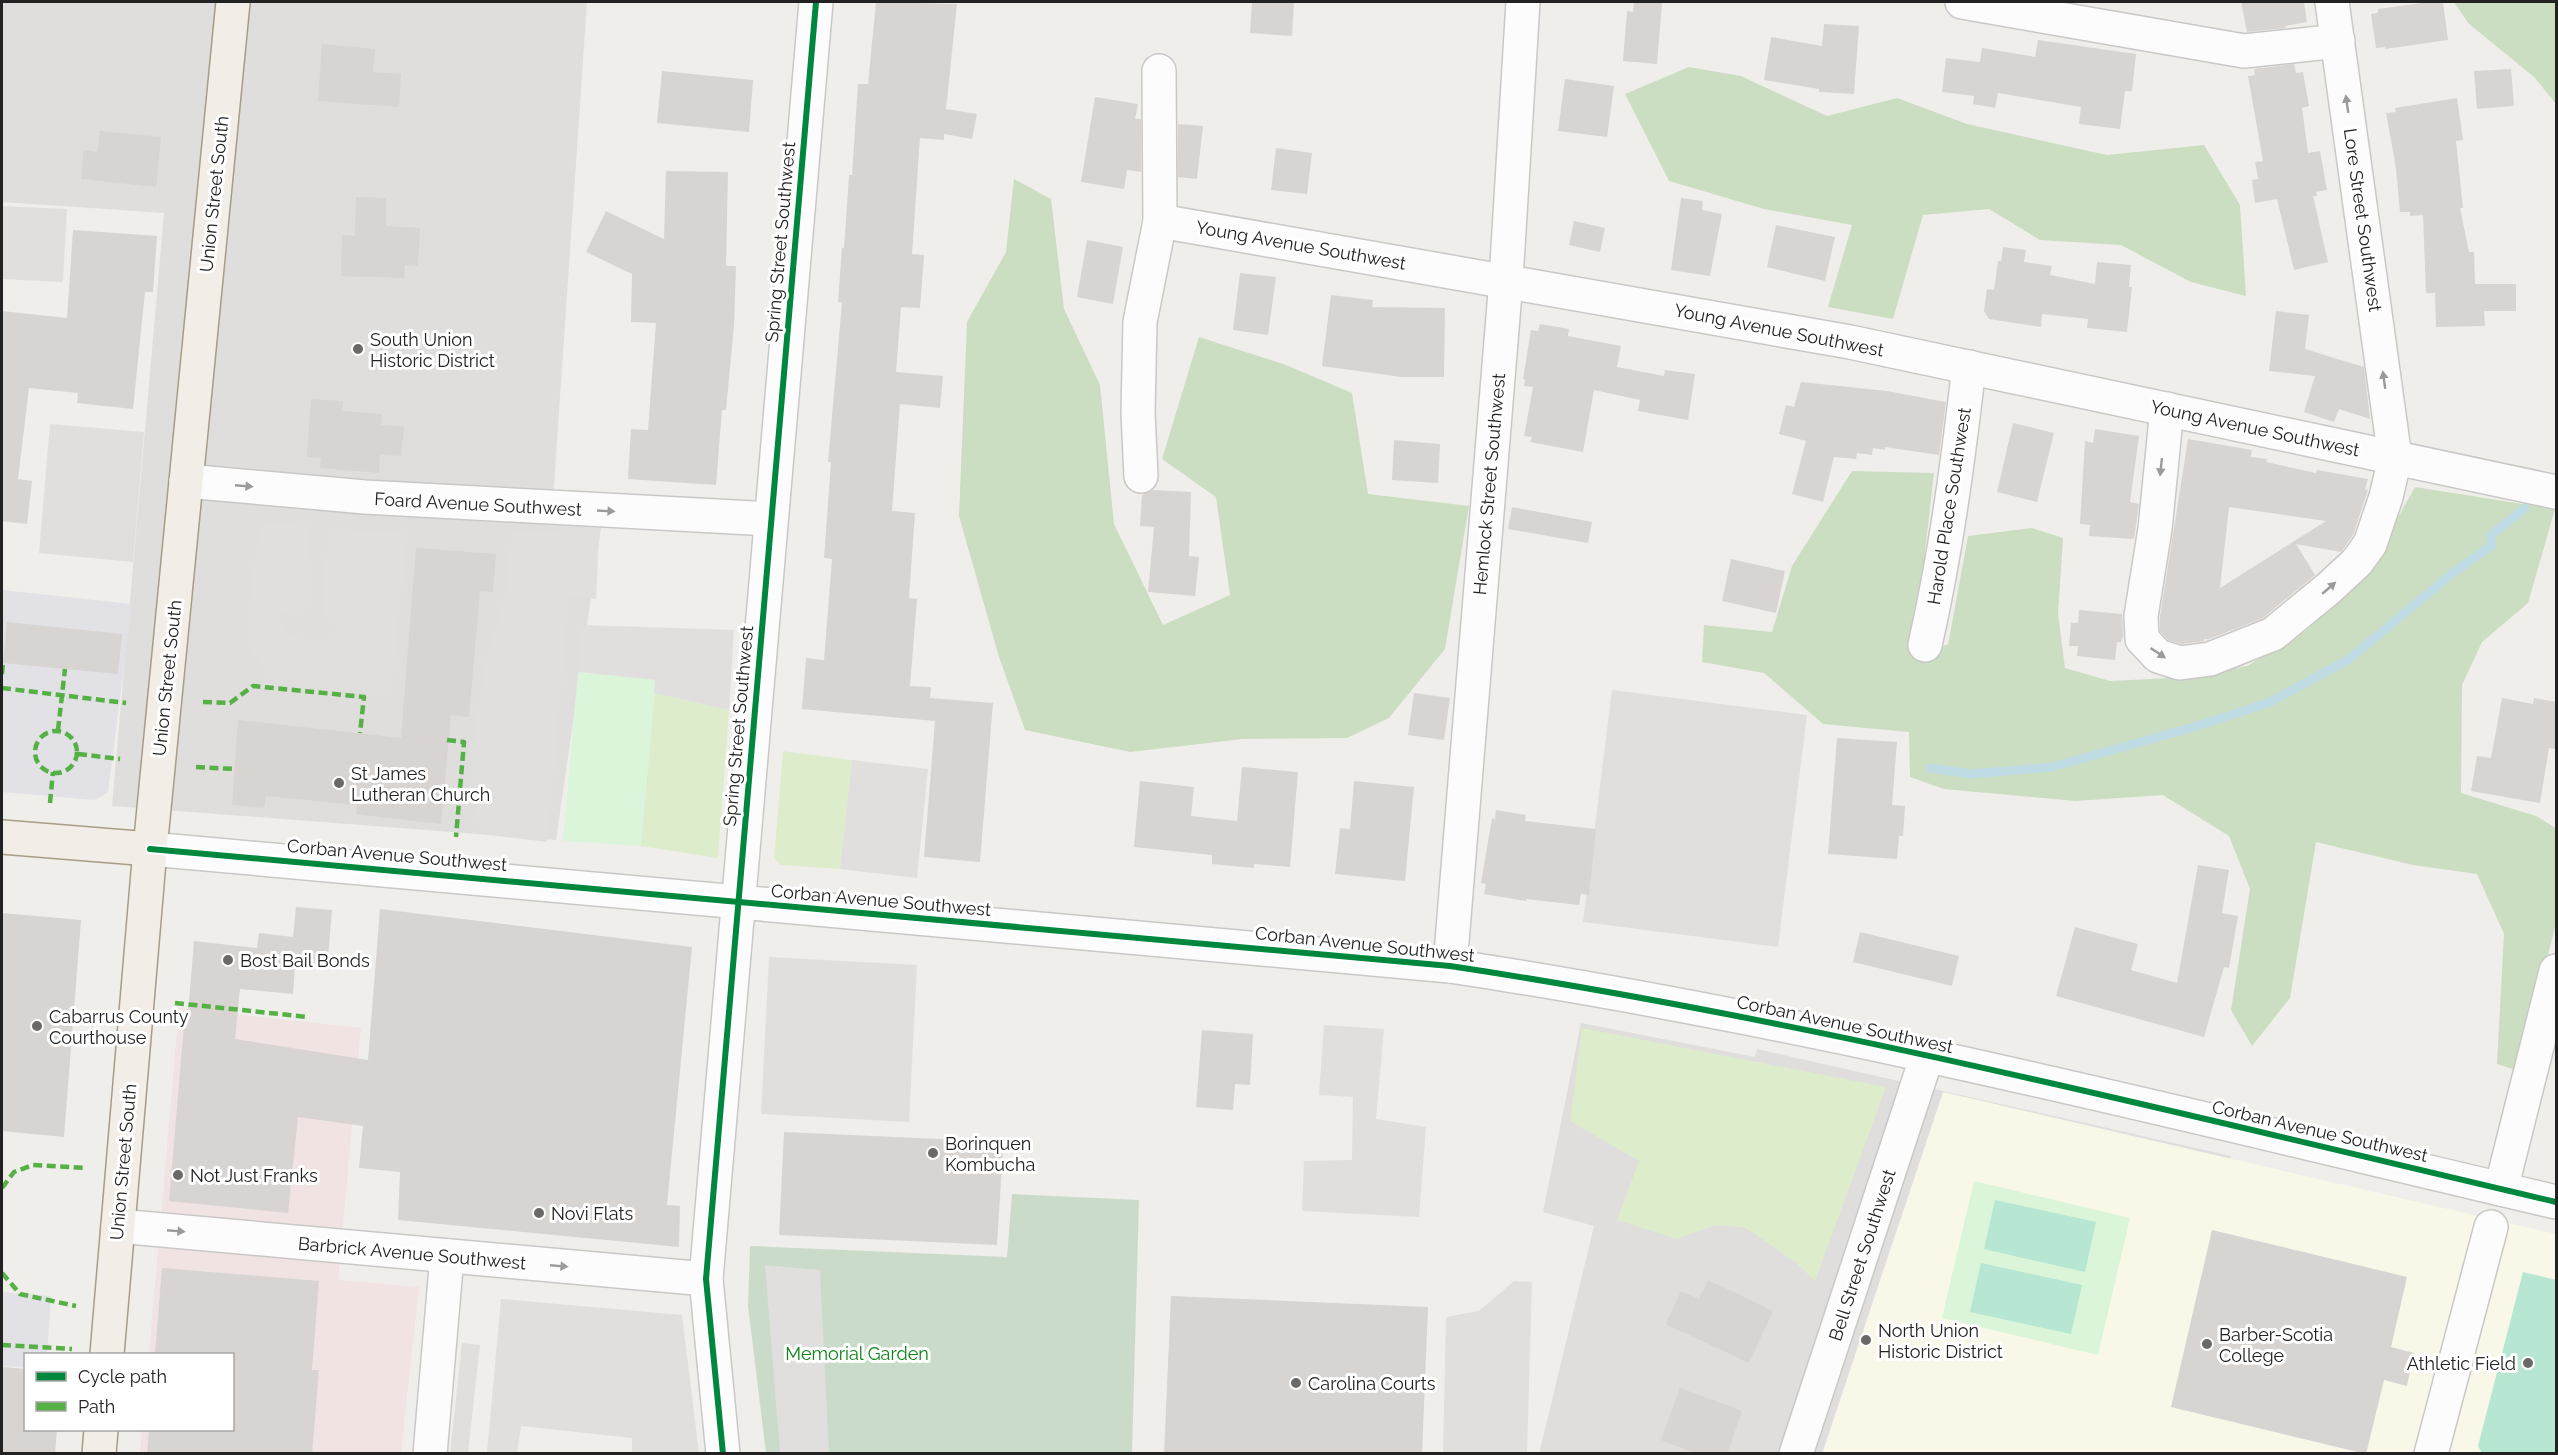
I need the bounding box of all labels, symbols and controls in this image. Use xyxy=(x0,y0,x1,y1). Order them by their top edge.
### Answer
one-way arrow xyxy=(2342,94,2352,113)
street label: Union Street South xyxy=(195,115,233,273)
street label: Lore Street Southwest xyxy=(2340,127,2386,313)
street label: Spring Street Southwest xyxy=(761,141,799,343)
street label: Young Avenue Southwest xyxy=(1194,216,1408,274)
street label: Young Avenue Southwest xyxy=(1672,299,1886,361)
place label: South Union Historic District xyxy=(370,329,495,371)
marker: South Union Historic District xyxy=(351,342,365,356)
one-way arrow xyxy=(2380,371,2389,390)
street label: Hemlock Street Southwest xyxy=(1469,372,1509,596)
street label: Young Avenue Southwest xyxy=(2149,396,2361,460)
street label: Harold Place Southwest xyxy=(1923,406,1975,606)
one-way arrow xyxy=(2156,457,2166,476)
one-way arrow xyxy=(235,481,254,491)
street label: Foard Avenue Southwest xyxy=(374,488,582,520)
one-way arrow xyxy=(597,507,616,516)
one-way arrow xyxy=(2321,582,2336,595)
street label: Union Street South xyxy=(148,599,186,757)
street label: Spring Street Southwest xyxy=(719,625,757,827)
one-way arrow xyxy=(2150,646,2166,658)
place label: St James Lutheran Church xyxy=(351,763,490,805)
marker: St James Lutheran Church xyxy=(332,776,346,790)
street label: Corban Avenue Southwest xyxy=(286,835,508,875)
street label: Corban Avenue Southwest xyxy=(770,880,992,920)
street label: Corban Avenue Southwest xyxy=(1254,922,1476,966)
place label: Bost Bail Bonds xyxy=(240,950,370,971)
marker: Bost Bail Bonds xyxy=(221,953,235,967)
street label: Corban Avenue Southwest xyxy=(1735,991,1955,1057)
place label: Cabarrus County Courthouse xyxy=(49,1006,189,1048)
marker: Cabarrus County Courthouse xyxy=(30,1019,44,1033)
street label: Union Street South xyxy=(106,1083,140,1241)
street label: Corban Avenue Southwest xyxy=(2210,1096,2430,1166)
place label: Borinquen Kombucha xyxy=(945,1133,1035,1175)
marker: Borinquen Kombucha xyxy=(926,1146,940,1160)
place label: Not Just Franks xyxy=(190,1165,318,1186)
street label: Bell Street Southwest xyxy=(1824,1167,1900,1343)
marker: Not Just Franks xyxy=(171,1168,185,1182)
place label: Novi Flats xyxy=(551,1203,633,1224)
marker: Novi Flats xyxy=(532,1206,546,1220)
one-way arrow xyxy=(167,1226,186,1236)
street label: Barbrick Avenue Southwest xyxy=(297,1233,527,1273)
one-way arrow xyxy=(549,1261,568,1271)
place label: North Union Historic District xyxy=(1878,1320,2003,1362)
place label: Barber-Scotia College xyxy=(2219,1324,2333,1366)
marker: North Union Historic District xyxy=(1859,1333,1873,1347)
marker: Barber-Scotia College xyxy=(2200,1337,2214,1351)
park label: Memorial Garden xyxy=(785,1343,929,1364)
legend xyxy=(24,1353,234,1431)
place label: Athletic Field xyxy=(2407,1353,2516,1374)
marker: Athletic Field xyxy=(2521,1356,2535,1370)
text: Cycle path xyxy=(78,1366,167,1387)
place label: Carolina Courts xyxy=(1308,1373,1436,1394)
marker: Carolina Courts xyxy=(1289,1376,1303,1390)
text: Path xyxy=(78,1396,115,1417)

